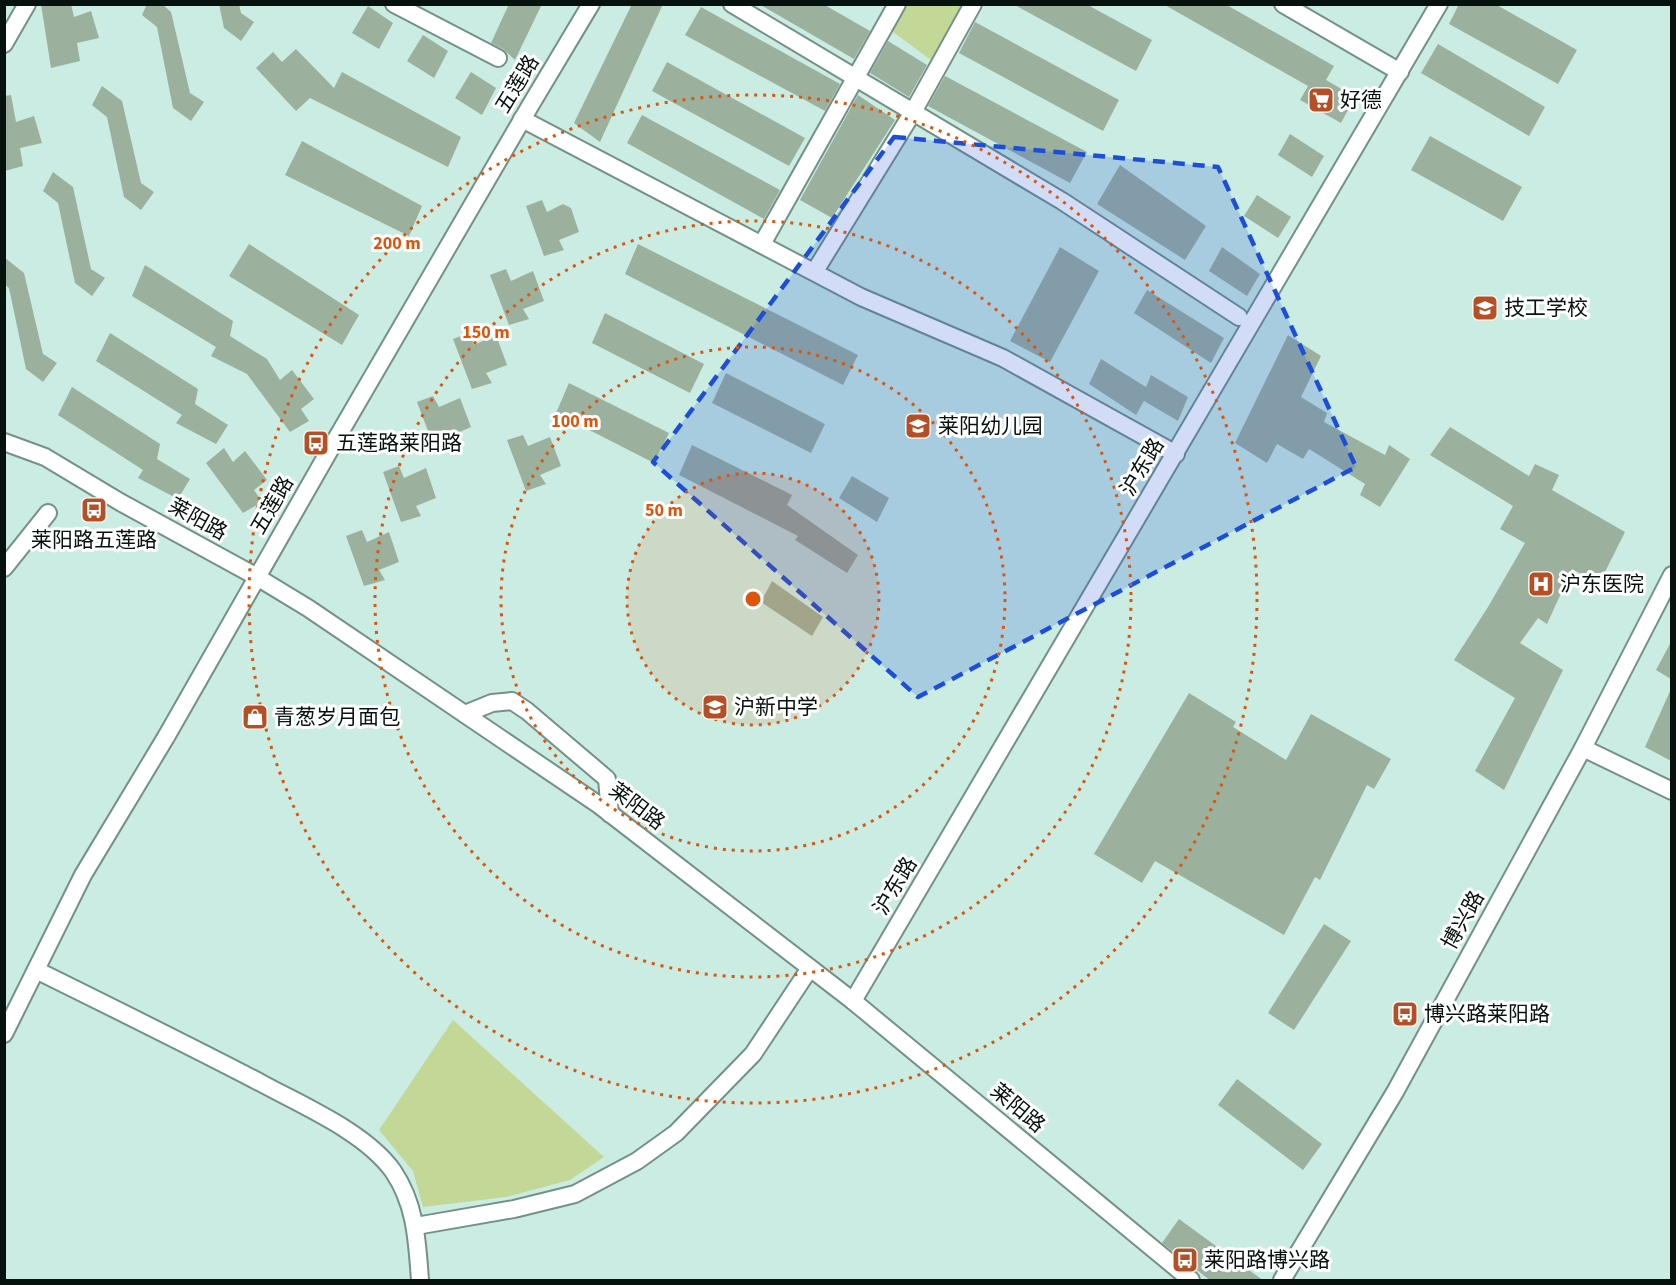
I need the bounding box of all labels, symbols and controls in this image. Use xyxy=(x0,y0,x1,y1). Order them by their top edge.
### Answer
street label: 五莲路 xyxy=(488,49,546,119)
supermarket icon: 好德 xyxy=(1306,85,1336,115)
place label: 好德 xyxy=(1340,85,1382,115)
text: 200 m xyxy=(373,231,421,256)
school or university icon: 技工学校 xyxy=(1470,293,1500,323)
place label: 技工学校 xyxy=(1504,293,1588,323)
text: 150 m xyxy=(462,320,510,345)
text: 100 m xyxy=(551,409,599,434)
school or university icon: 莱阳幼儿园 xyxy=(903,411,933,441)
place label: 莱阳幼儿园 xyxy=(938,411,1043,441)
bus stop icon: 五莲路莱阳路 xyxy=(301,428,331,458)
place label: 五莲路莱阳路 xyxy=(336,428,462,458)
street label: 沪东路 xyxy=(1113,432,1171,502)
street label: 五莲路 xyxy=(243,470,301,540)
street label: 莱阳路 xyxy=(163,491,233,547)
bus stop icon: 莱阳路五莲路 xyxy=(79,495,109,525)
text: 50 m xyxy=(645,498,683,523)
place label: 莱阳路五莲路 xyxy=(31,525,157,555)
hospital icon: 沪东医院 xyxy=(1526,569,1556,599)
place label: 沪东医院 xyxy=(1560,569,1644,599)
centre of rings xyxy=(743,589,763,609)
school or university icon: 沪新中学 xyxy=(700,692,730,722)
place label: 沪新中学 xyxy=(734,692,818,722)
shop icon: 青葱岁月面包 xyxy=(240,702,270,732)
place label: 青葱岁月面包 xyxy=(274,702,400,732)
street label: 莱阳路 xyxy=(603,775,671,837)
street label: 沪东路 xyxy=(866,851,924,921)
street label: 博兴路 xyxy=(1435,885,1491,955)
bus stop icon: 博兴路莱阳路 xyxy=(1390,999,1420,1029)
place label: 博兴路莱阳路 xyxy=(1424,999,1550,1029)
street label: 莱阳路 xyxy=(984,1076,1052,1140)
bus stop icon: 莱阳路博兴路 xyxy=(1170,1245,1200,1275)
place label: 莱阳路博兴路 xyxy=(1204,1245,1330,1275)

